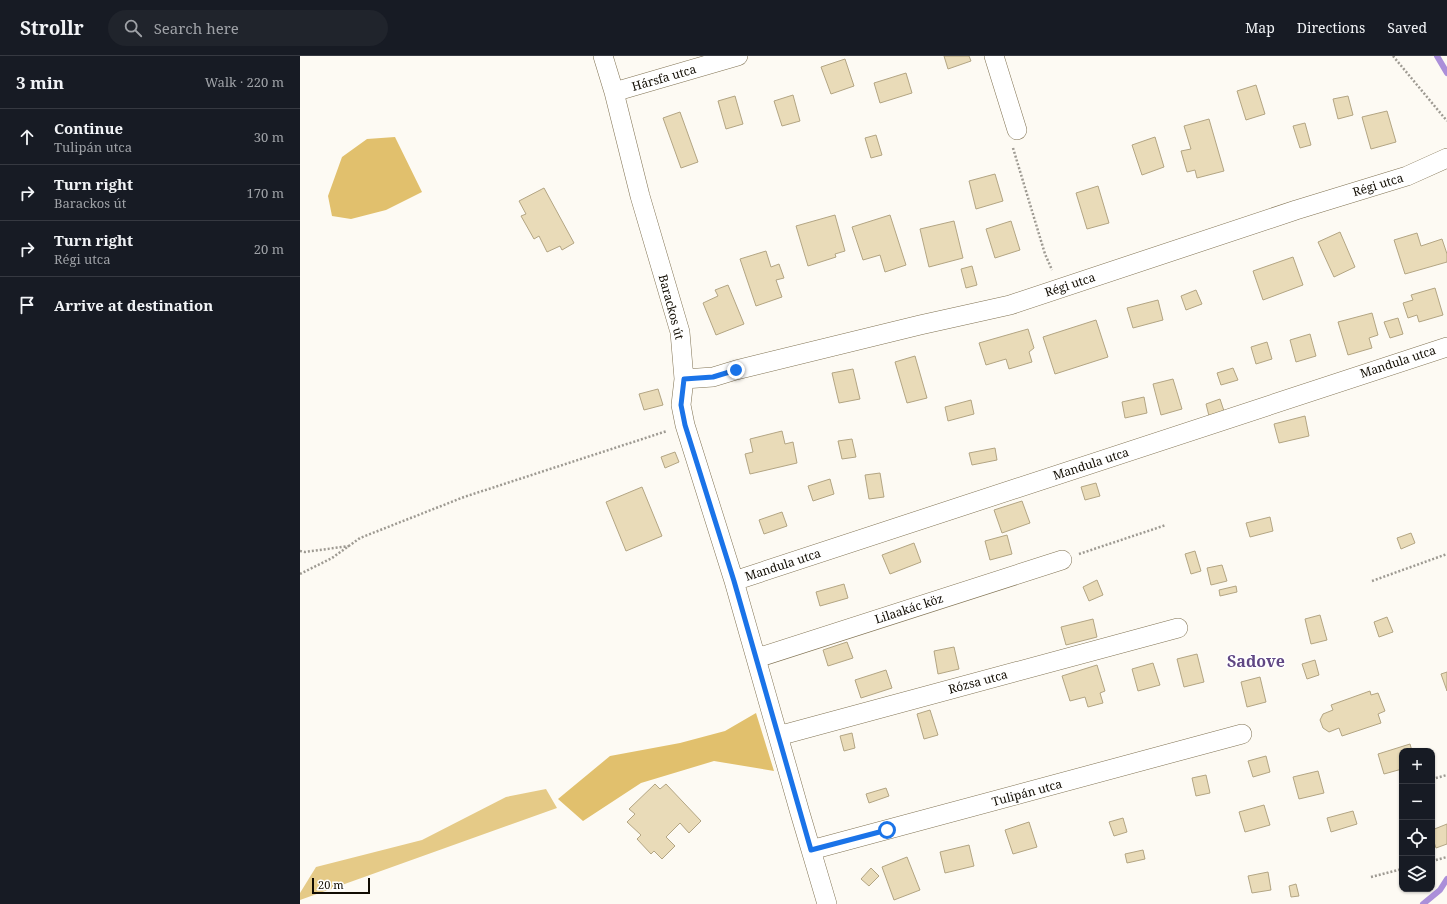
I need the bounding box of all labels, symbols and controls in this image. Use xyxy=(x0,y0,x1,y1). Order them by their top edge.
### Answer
search box xyxy=(108,10,388,46)
text: Strollr xyxy=(20,15,84,41)
icon: search xyxy=(122,17,144,39)
text: Search here xyxy=(154,18,239,38)
text: Map xyxy=(1245,18,1275,37)
text: Directions xyxy=(1297,18,1365,37)
text: Saved xyxy=(1387,18,1427,37)
street label: Hársfa utca xyxy=(630,60,698,95)
text: 3 min xyxy=(16,71,64,94)
text: Walk · 220 m xyxy=(205,73,284,91)
text: Continue xyxy=(54,118,123,138)
icon: ahead xyxy=(16,126,38,148)
text: 30 m xyxy=(254,128,284,146)
text: Tulipán utca xyxy=(54,138,132,156)
street label: Régi utca xyxy=(1350,169,1406,200)
text: Turn right xyxy=(54,174,133,194)
icon: right xyxy=(16,182,38,204)
text: 170 m xyxy=(247,184,284,202)
text: Barackos út xyxy=(54,194,126,212)
text: Turn right xyxy=(54,230,133,250)
icon: right xyxy=(16,238,38,260)
text: 20 m xyxy=(254,240,284,258)
text: Régi utca xyxy=(54,250,111,268)
street label: Régi utca xyxy=(1042,268,1098,301)
street label: Barackos út xyxy=(655,272,688,341)
icon: arrive xyxy=(16,294,38,316)
text: Arrive at destination xyxy=(54,295,213,315)
street label: Mandula utca xyxy=(1358,341,1438,382)
route end xyxy=(727,361,745,379)
street label: Mandula utca xyxy=(1051,443,1131,484)
street label: Mandula utca xyxy=(743,544,823,585)
street label: Lilaakác köz xyxy=(872,589,945,628)
district label: Sadove xyxy=(1227,650,1285,672)
street label: Rózsa utca xyxy=(946,665,1010,698)
map controls xyxy=(1399,748,1435,892)
button: + xyxy=(1399,748,1435,784)
street label: Tulipán utca xyxy=(990,775,1064,810)
button: − xyxy=(1399,784,1435,820)
button: locate xyxy=(1399,820,1435,856)
route start xyxy=(878,821,896,839)
button: layers xyxy=(1399,856,1435,892)
scale bar xyxy=(312,876,370,895)
text: 20 m xyxy=(318,877,344,892)

